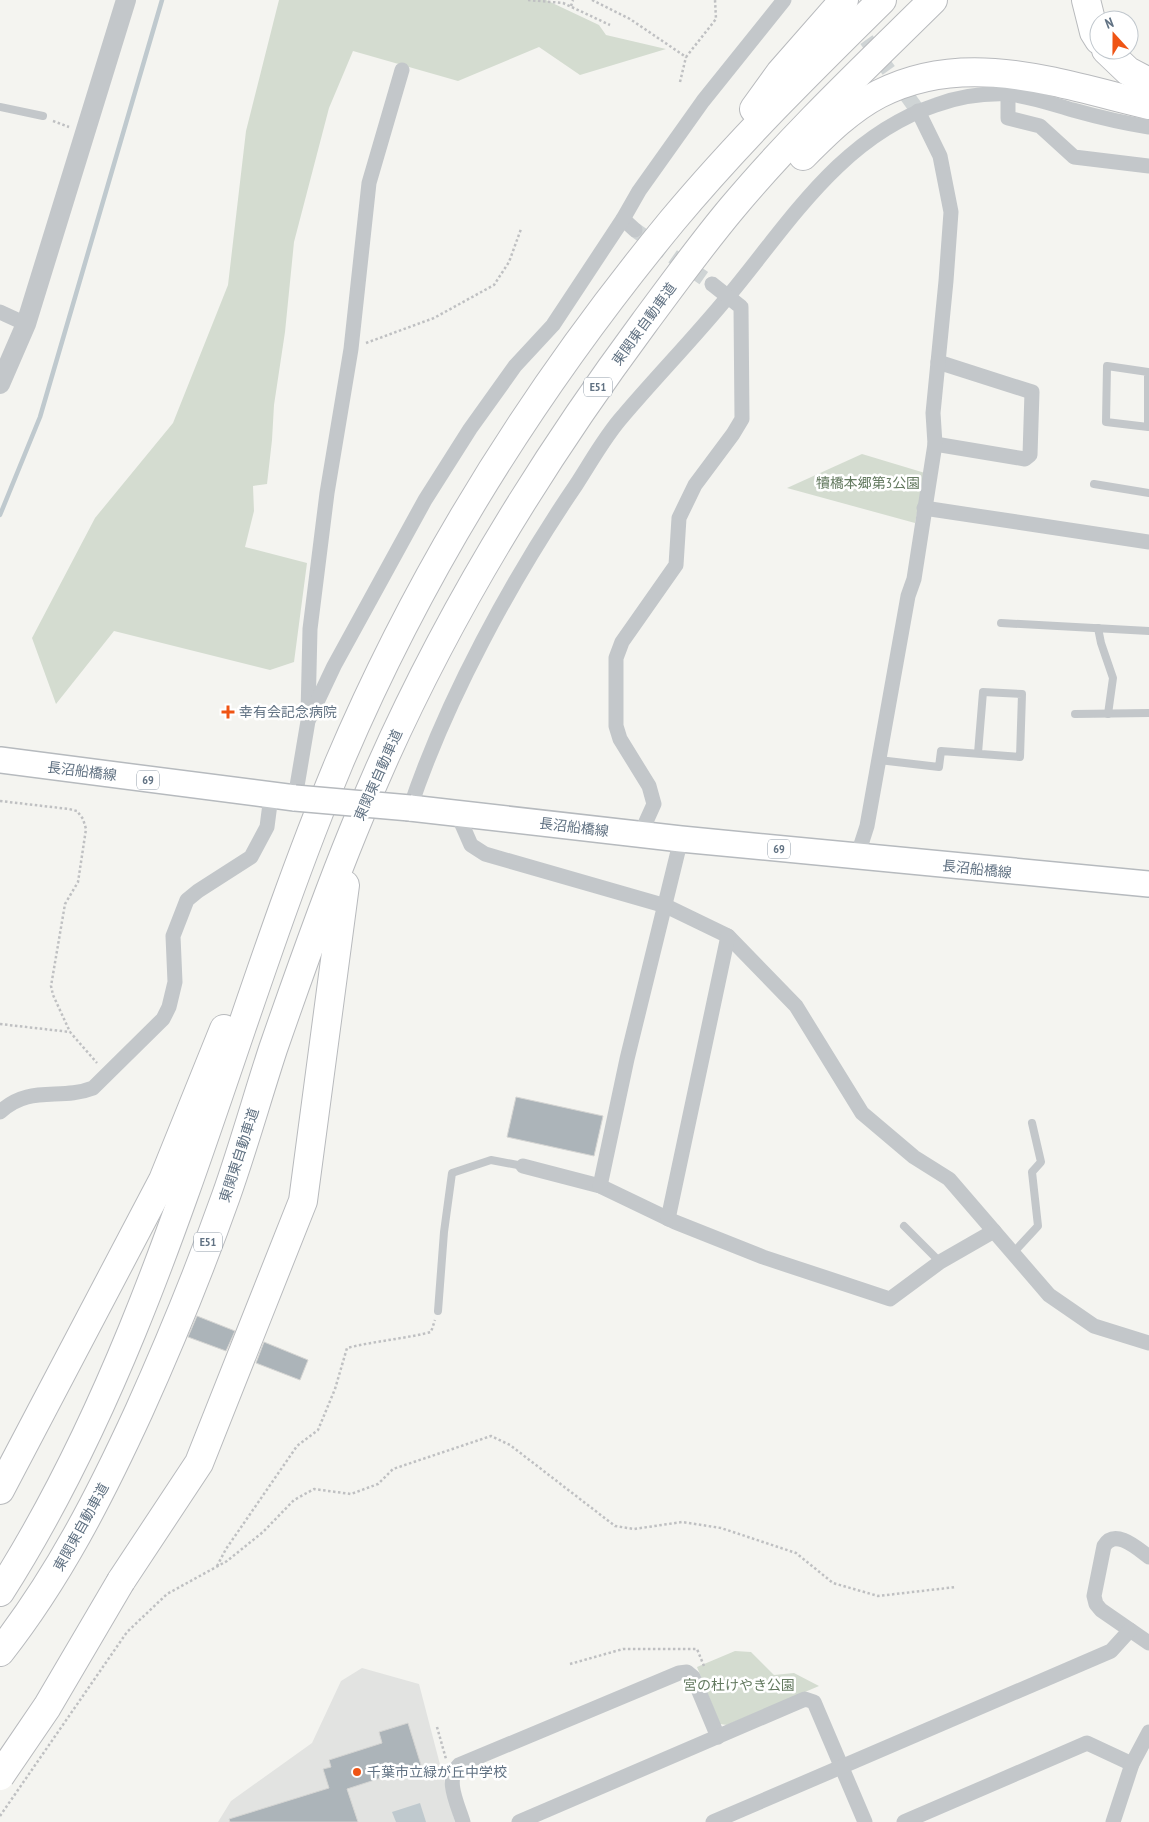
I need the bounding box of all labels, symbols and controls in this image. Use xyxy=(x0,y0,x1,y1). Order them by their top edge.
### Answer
north arrow xyxy=(1089,10,1139,60)
text: N xyxy=(1103,13,1116,33)
street label: 東関東自動車道 xyxy=(608,279,680,369)
road number: E51 xyxy=(584,378,612,397)
park label: 犢橋本郷第3公園 xyxy=(816,474,920,492)
place label: 幸有会記念病院 xyxy=(239,703,337,721)
marker: 幸有会記念病院 xyxy=(221,705,235,719)
street label: 東関東自動車道 xyxy=(350,727,406,823)
street label: 長沼船橋線 xyxy=(46,758,118,784)
road number: 69 xyxy=(137,770,159,790)
street label: 長沼船橋線 xyxy=(538,814,610,840)
road number: 69 xyxy=(768,840,790,859)
street label: 長沼船橋線 xyxy=(941,856,1013,882)
street label: 東関東自動車道 xyxy=(215,1106,263,1204)
road number: E51 xyxy=(194,1232,222,1252)
street label: 東関東自動車道 xyxy=(49,1480,113,1574)
park label: 宮の杜けやき公園 xyxy=(683,1676,795,1694)
place label: 千葉市立緑が丘中学校 xyxy=(367,1763,507,1781)
marker: 千葉市立緑が丘中学校 xyxy=(351,1766,363,1778)

